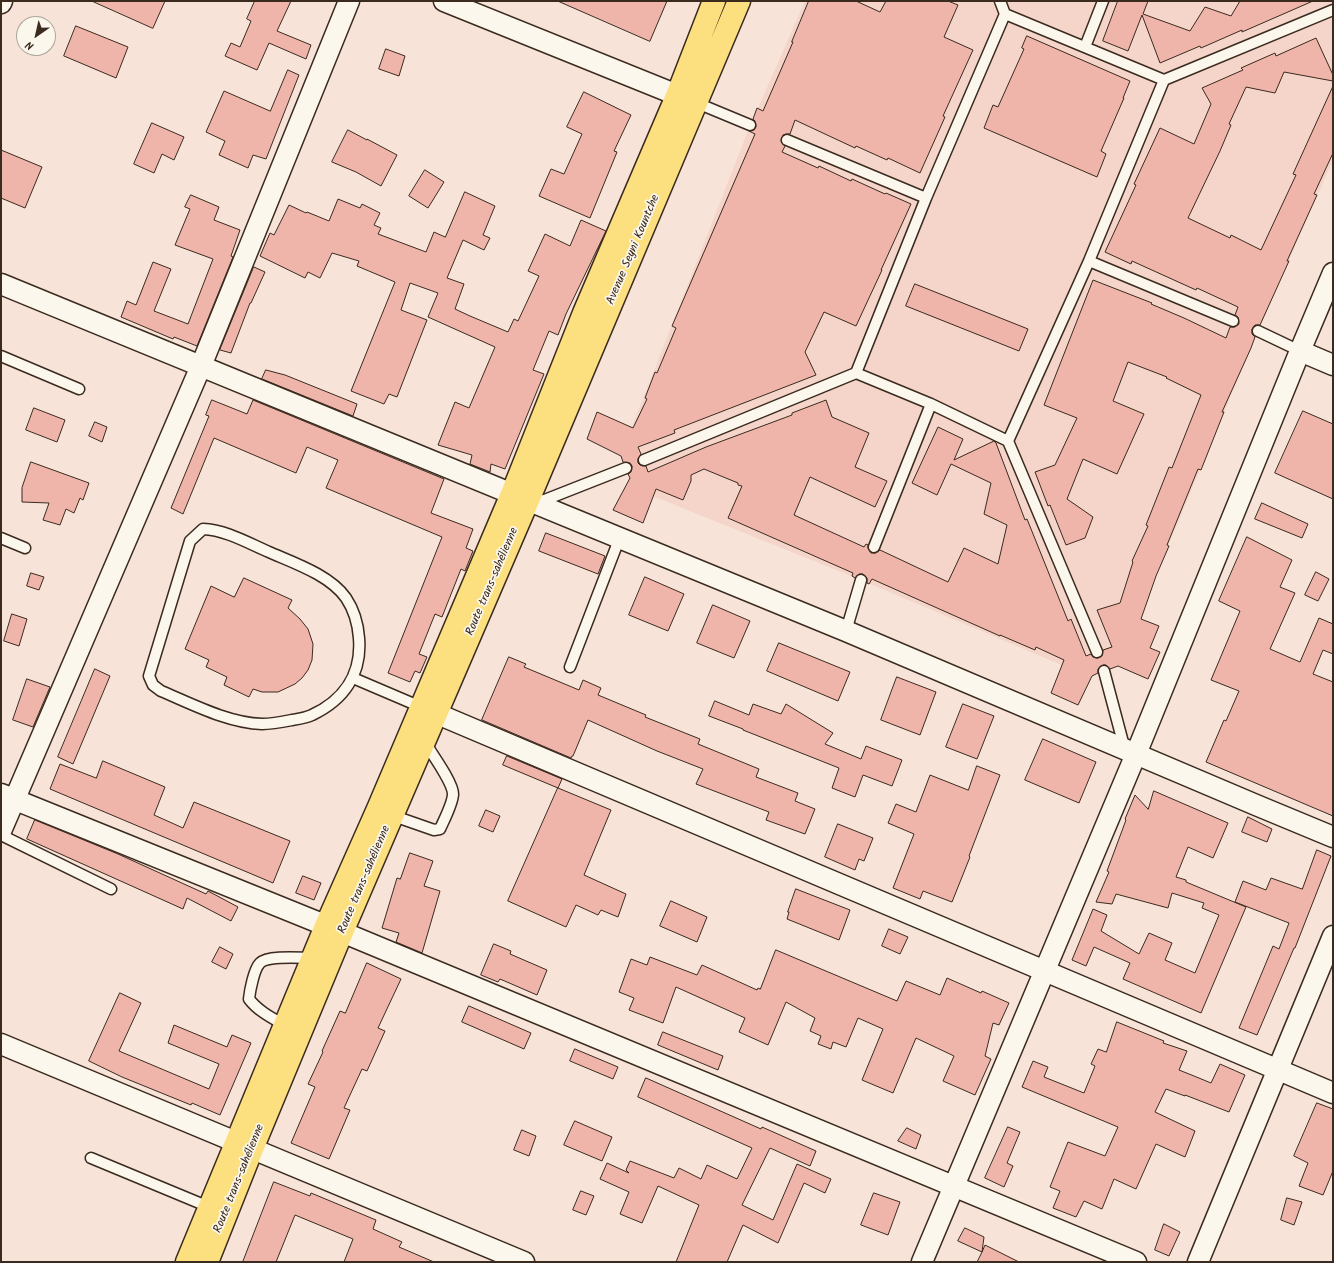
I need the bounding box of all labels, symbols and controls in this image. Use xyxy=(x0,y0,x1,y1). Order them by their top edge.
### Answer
north arrow xyxy=(16,16,56,56)
text: N xyxy=(22,36,38,55)
street label: Avenue Seyni Kountche xyxy=(604,193,664,307)
street label: Route trans-sahélienne xyxy=(464,526,522,638)
street label: Route trans-sahélienne xyxy=(336,824,394,936)
street label: Route trans-sahélienne xyxy=(212,1122,268,1236)

